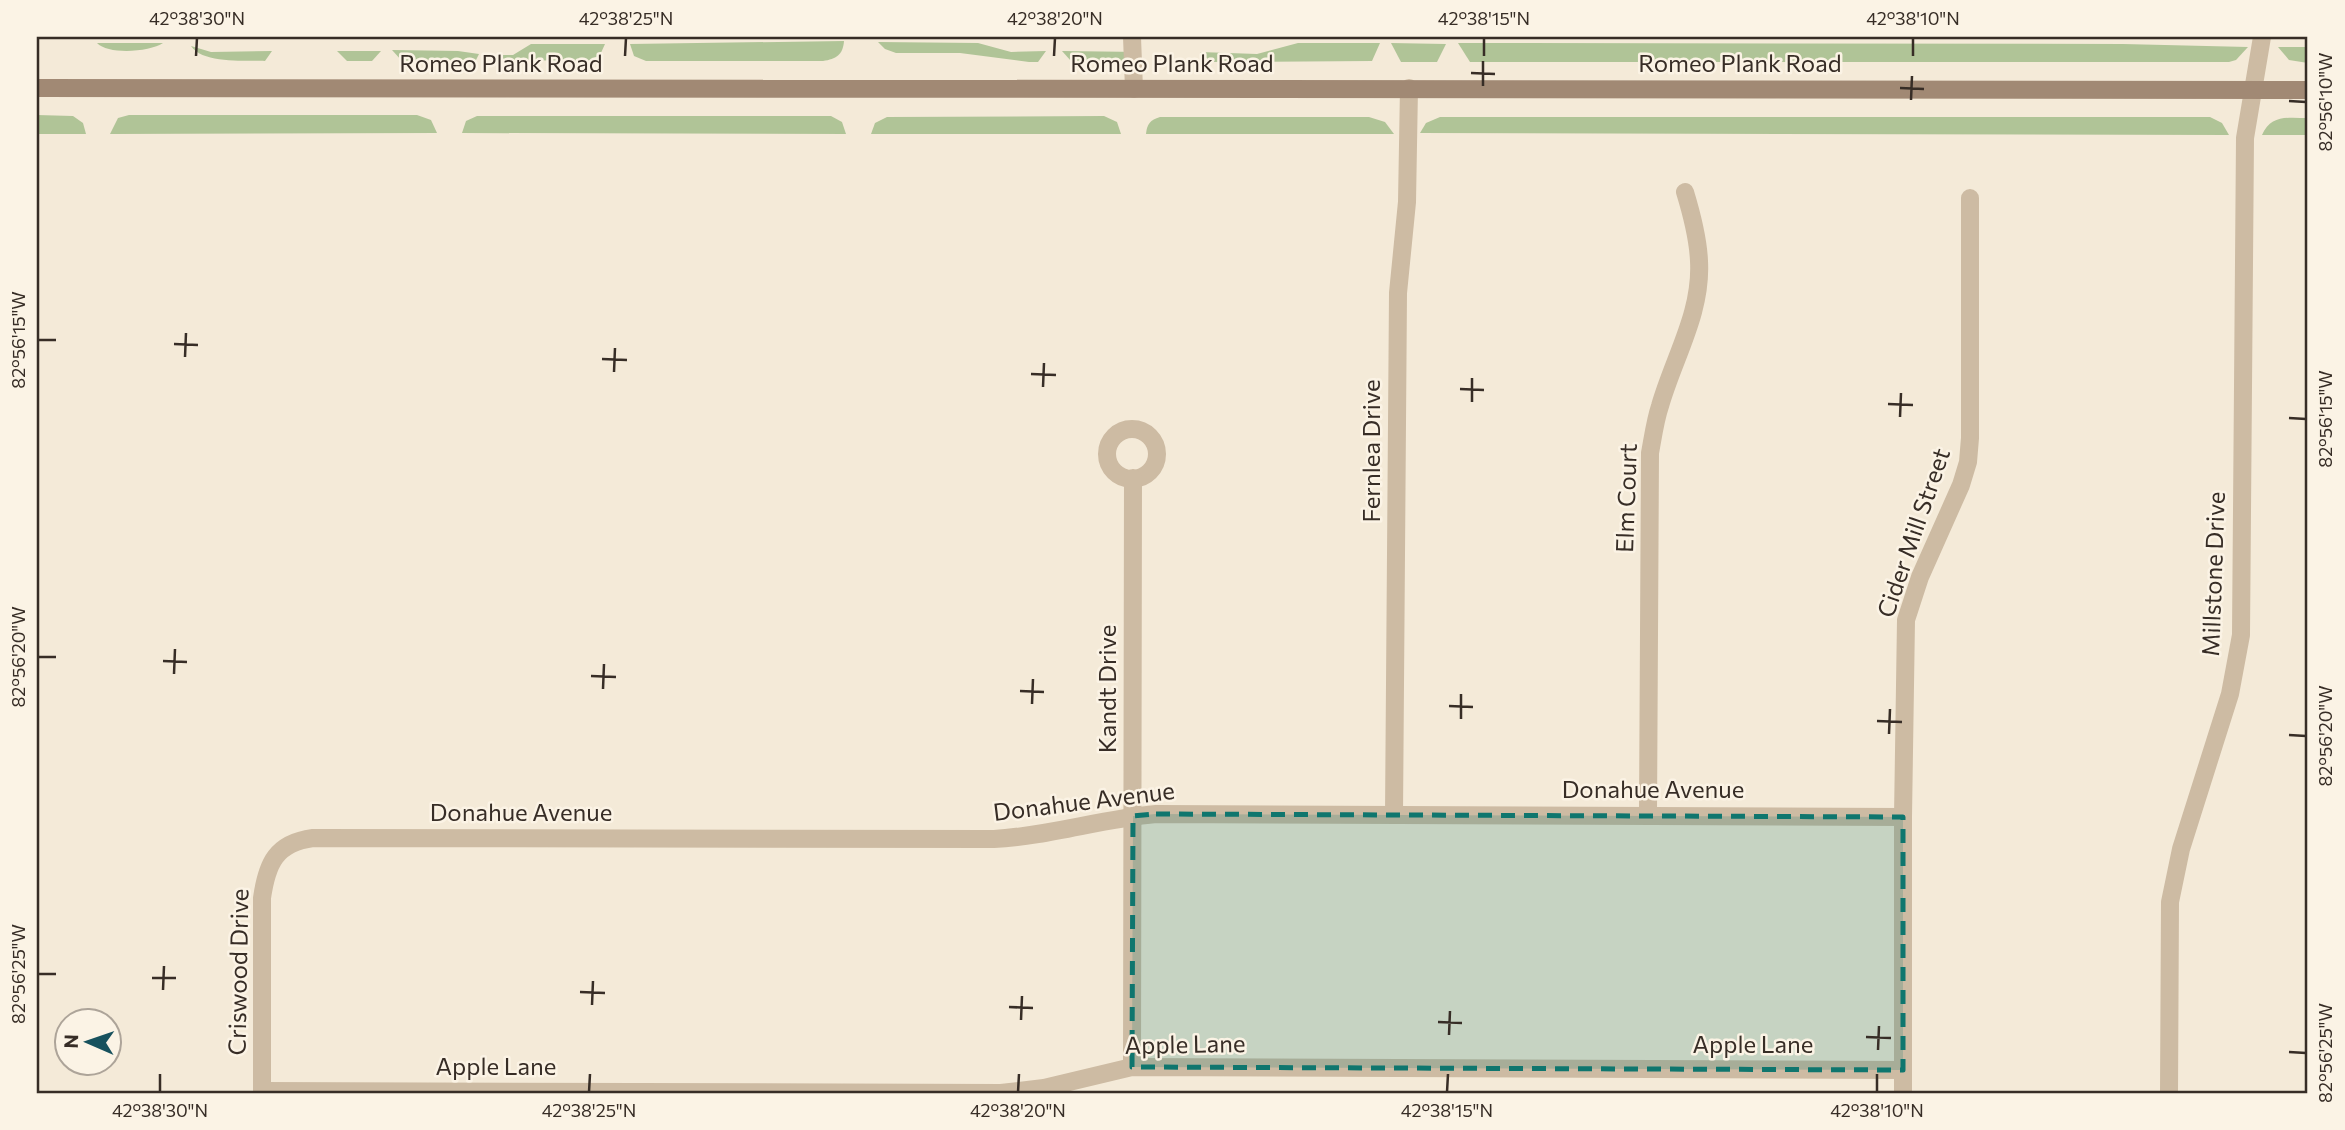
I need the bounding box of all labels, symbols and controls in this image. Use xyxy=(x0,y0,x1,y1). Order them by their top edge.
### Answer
text: 42°38'30"N xyxy=(149,7,245,29)
text: 42°38'25"N xyxy=(579,7,673,29)
text: 42°38'20"N xyxy=(1007,7,1103,29)
text: 42°38'15"N xyxy=(1438,7,1530,29)
text: 42°38'10"N xyxy=(1866,7,1960,29)
street label: Romeo Plank Road xyxy=(399,48,603,77)
street label: Romeo Plank Road xyxy=(1070,48,1274,77)
street label: Romeo Plank Road xyxy=(1638,48,1842,77)
text: 82°56'10"W xyxy=(2314,53,2336,151)
text: 82°56'15"W xyxy=(7,291,29,389)
text: 82°56'15"W xyxy=(2314,370,2336,468)
street label: Fernlea Drive xyxy=(1356,379,1385,523)
street label: Elm Court xyxy=(1609,443,1642,553)
street label: Cider Mill Street xyxy=(1870,444,1955,621)
street label: Millstone Drive xyxy=(2195,491,2230,657)
text: 82°56'20"W xyxy=(7,606,29,708)
street label: Kandt Drive xyxy=(1092,625,1121,753)
text: 82°56'20"W xyxy=(2314,685,2336,787)
street label: Donahue Avenue xyxy=(1562,774,1744,803)
street label: Donahue Avenue xyxy=(991,775,1176,826)
street label: Donahue Avenue xyxy=(430,797,612,826)
street label: Criswood Drive xyxy=(222,888,253,1056)
text: 82°56'25"W xyxy=(7,924,29,1024)
text: 82°56'25"W xyxy=(2314,1003,2336,1103)
north arrow xyxy=(52,1007,122,1078)
street label: Apple Lane xyxy=(1124,1028,1246,1059)
street label: Apple Lane xyxy=(1692,1029,1814,1058)
text: N xyxy=(59,1034,82,1049)
street label: Apple Lane xyxy=(435,1051,557,1080)
text: 42°38'30"N xyxy=(112,1099,208,1121)
text: 42°38'25"N xyxy=(542,1099,636,1121)
text: 42°38'20"N xyxy=(970,1099,1066,1121)
text: 42°38'15"N xyxy=(1401,1099,1493,1121)
text: 42°38'10"N xyxy=(1830,1099,1924,1121)

